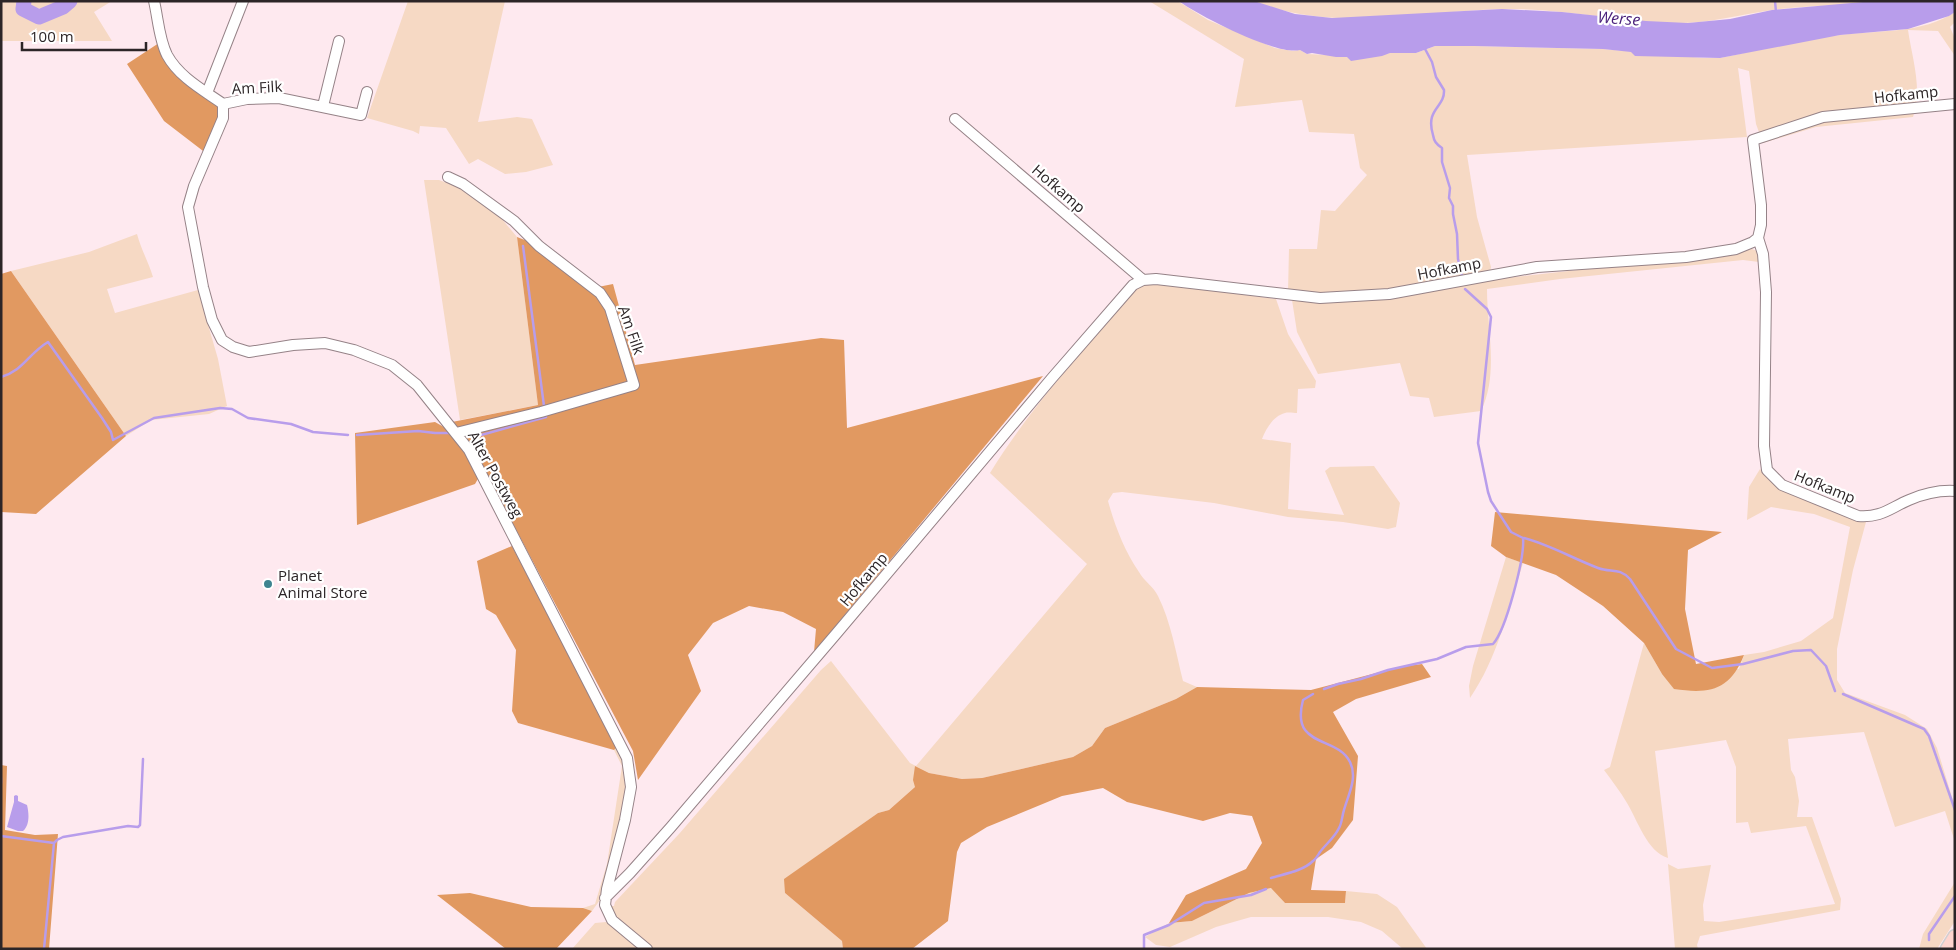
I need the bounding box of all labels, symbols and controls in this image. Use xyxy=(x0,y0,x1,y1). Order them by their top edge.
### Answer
water label: Werse xyxy=(1597,6,1641,30)
scale bar xyxy=(22,20,146,52)
text: 100 m xyxy=(30,26,74,46)
street label: Am Filk xyxy=(231,76,283,98)
street label: Hofkamp xyxy=(1873,81,1939,107)
street label: Hofkamp xyxy=(1028,159,1090,217)
street label: Hofkamp xyxy=(1415,252,1483,284)
street label: Am Filk xyxy=(614,303,650,357)
street label: Alter Postweg xyxy=(464,427,528,521)
street label: Hofkamp xyxy=(1791,465,1859,507)
street label: Hofkamp xyxy=(835,548,891,610)
place label: Planet Animal Store xyxy=(278,565,368,602)
marker: Planet Animal Store xyxy=(262,578,274,590)

